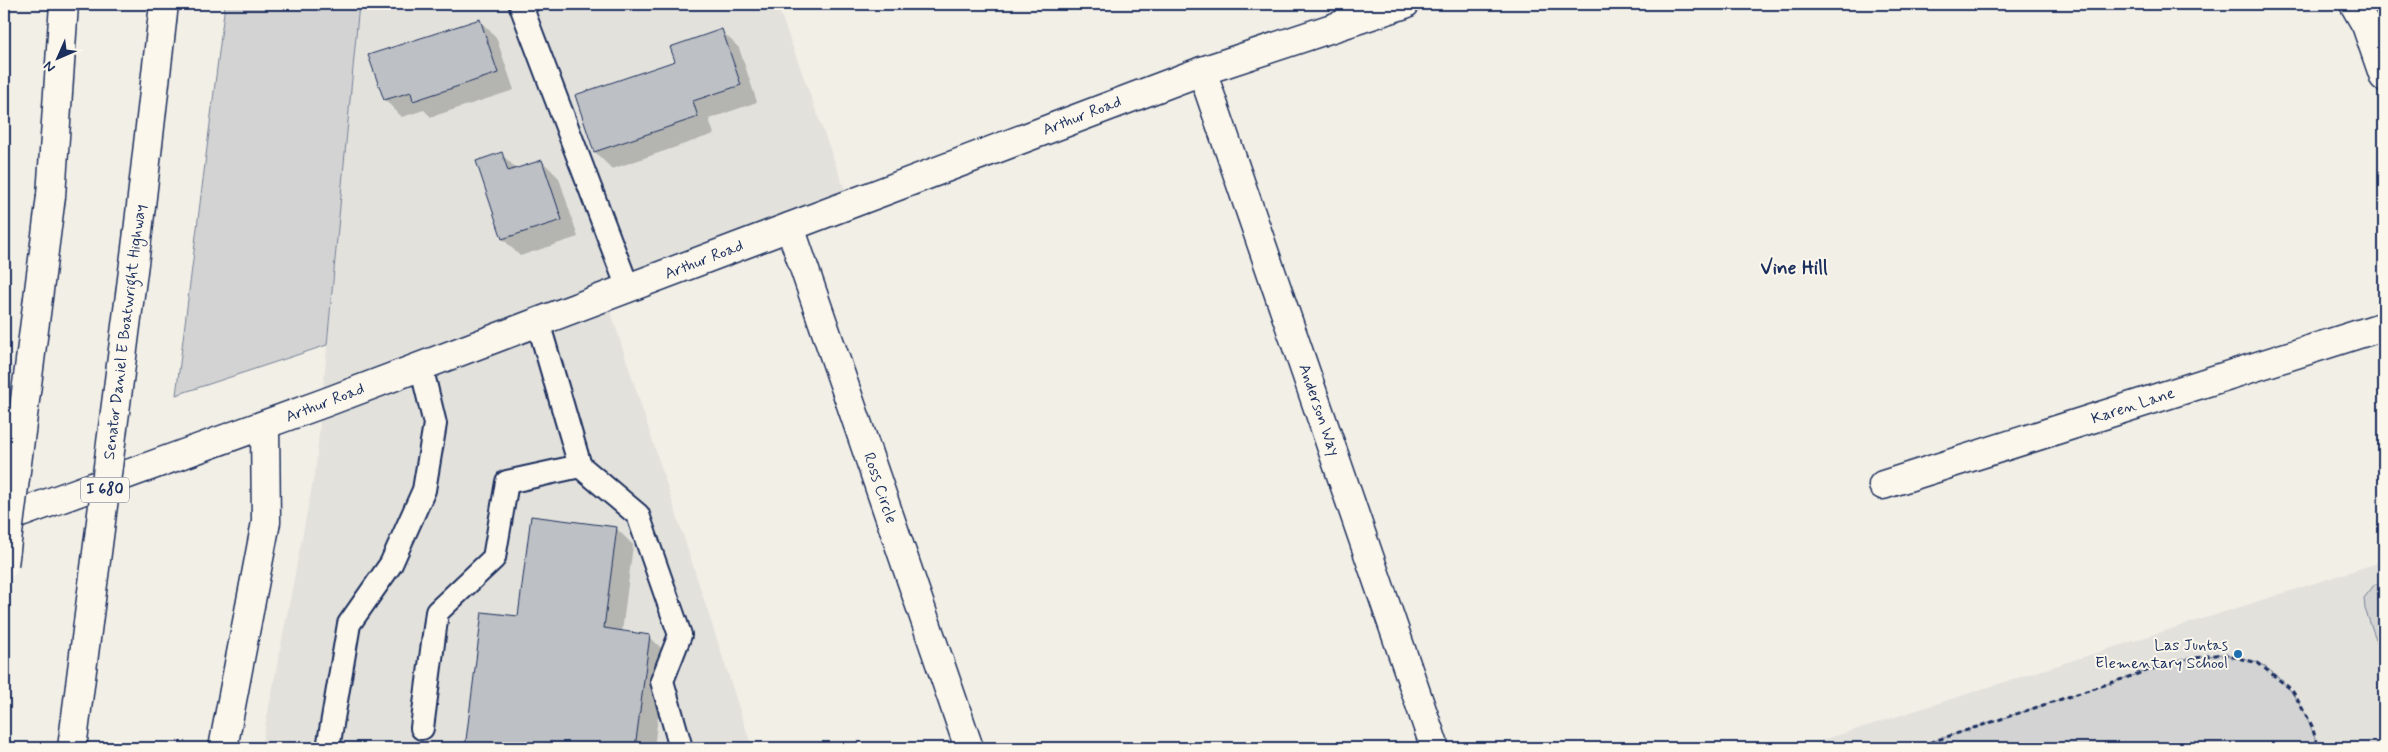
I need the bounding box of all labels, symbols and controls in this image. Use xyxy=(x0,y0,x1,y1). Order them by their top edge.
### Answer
north arrow xyxy=(32,32,82,82)
text: N xyxy=(40,57,59,76)
street label: Arthur Road xyxy=(1040,91,1124,141)
street label: Senator Daniel E Boatwright Highway xyxy=(99,203,152,461)
street label: Arthur Road xyxy=(662,235,746,285)
district label: Vine Hill xyxy=(1760,256,1828,281)
street label: Anderson Way xyxy=(1293,361,1345,459)
street label: Arthur Road xyxy=(283,378,367,428)
street label: Karen Lane xyxy=(2089,383,2177,429)
street label: Ross Circle xyxy=(858,450,902,526)
road number: I 680 xyxy=(81,478,129,502)
place label: Las Juntas Elementary School xyxy=(2095,635,2228,674)
marker: Las Juntas Elementary School xyxy=(2232,648,2244,660)

